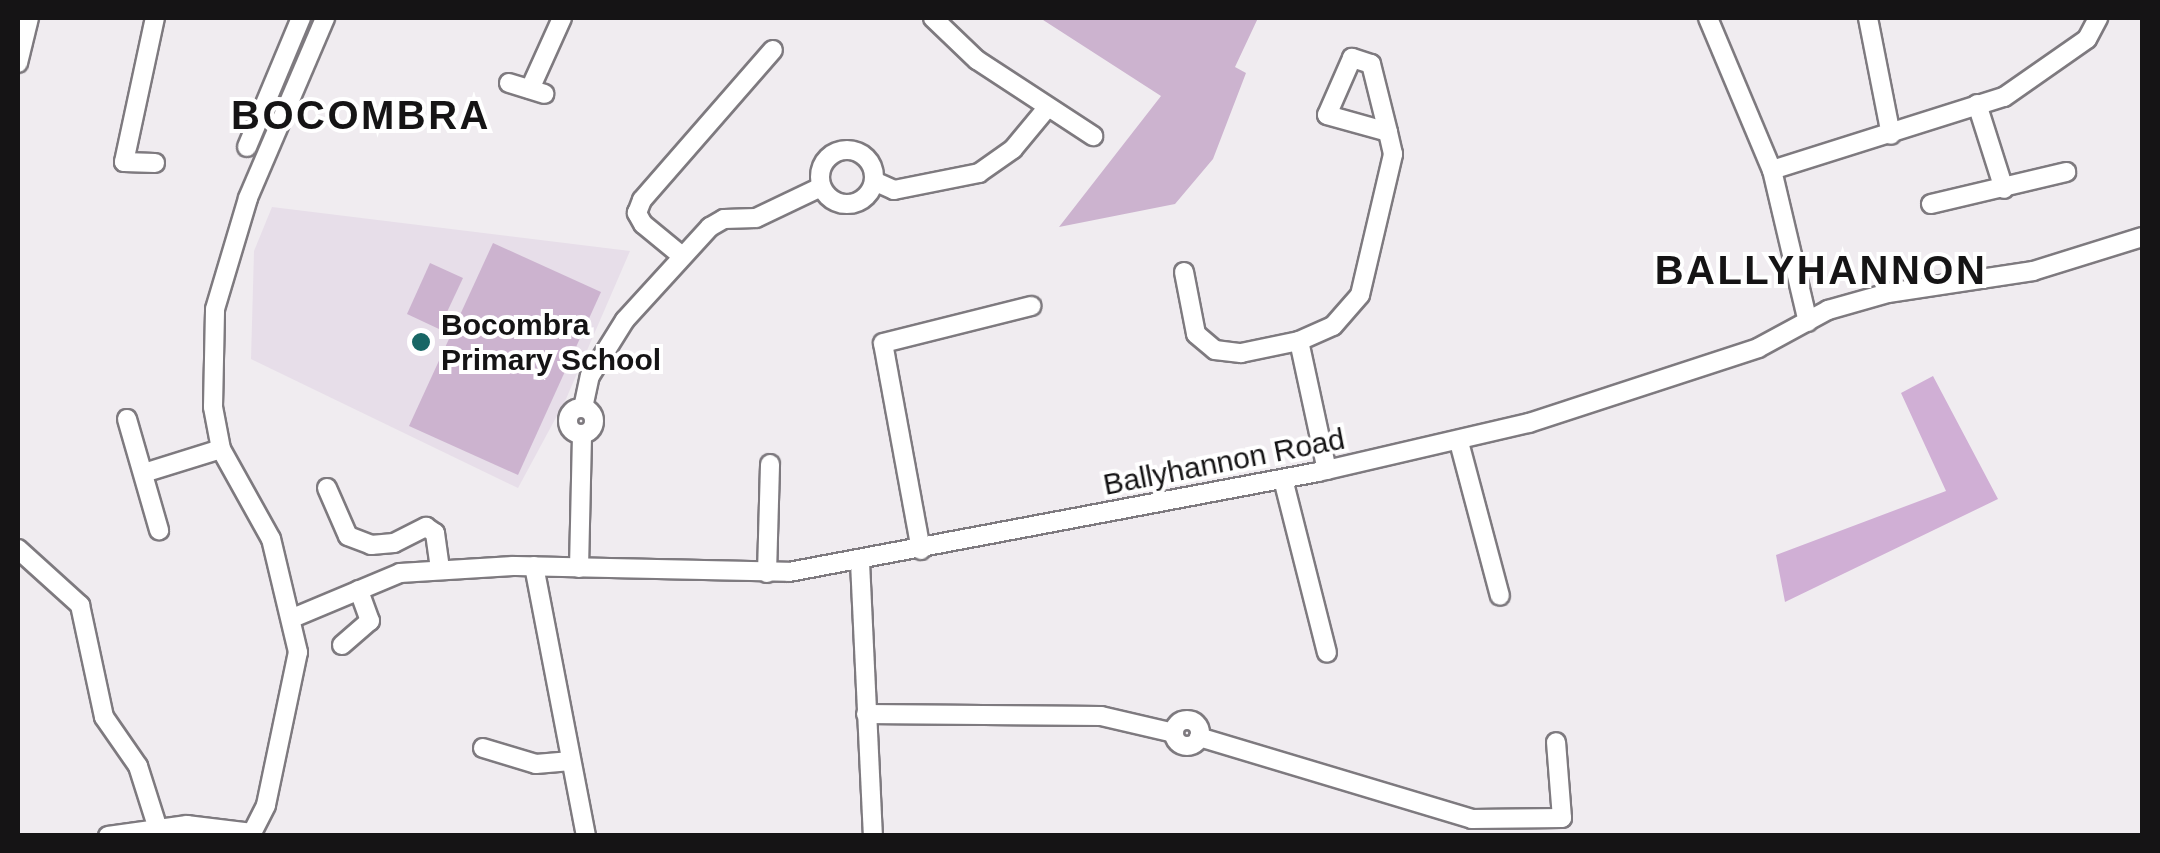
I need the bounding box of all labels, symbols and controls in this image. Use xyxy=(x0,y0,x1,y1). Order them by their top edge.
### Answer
district label: BOCOMBRA xyxy=(231,91,491,139)
district label: BALLYHANNON xyxy=(1655,246,1987,294)
place label: Bocombra Primary School xyxy=(441,307,661,378)
marker: Bocombra Primary School xyxy=(410,331,432,353)
street label: Ballyhannon Road xyxy=(1100,421,1348,503)

